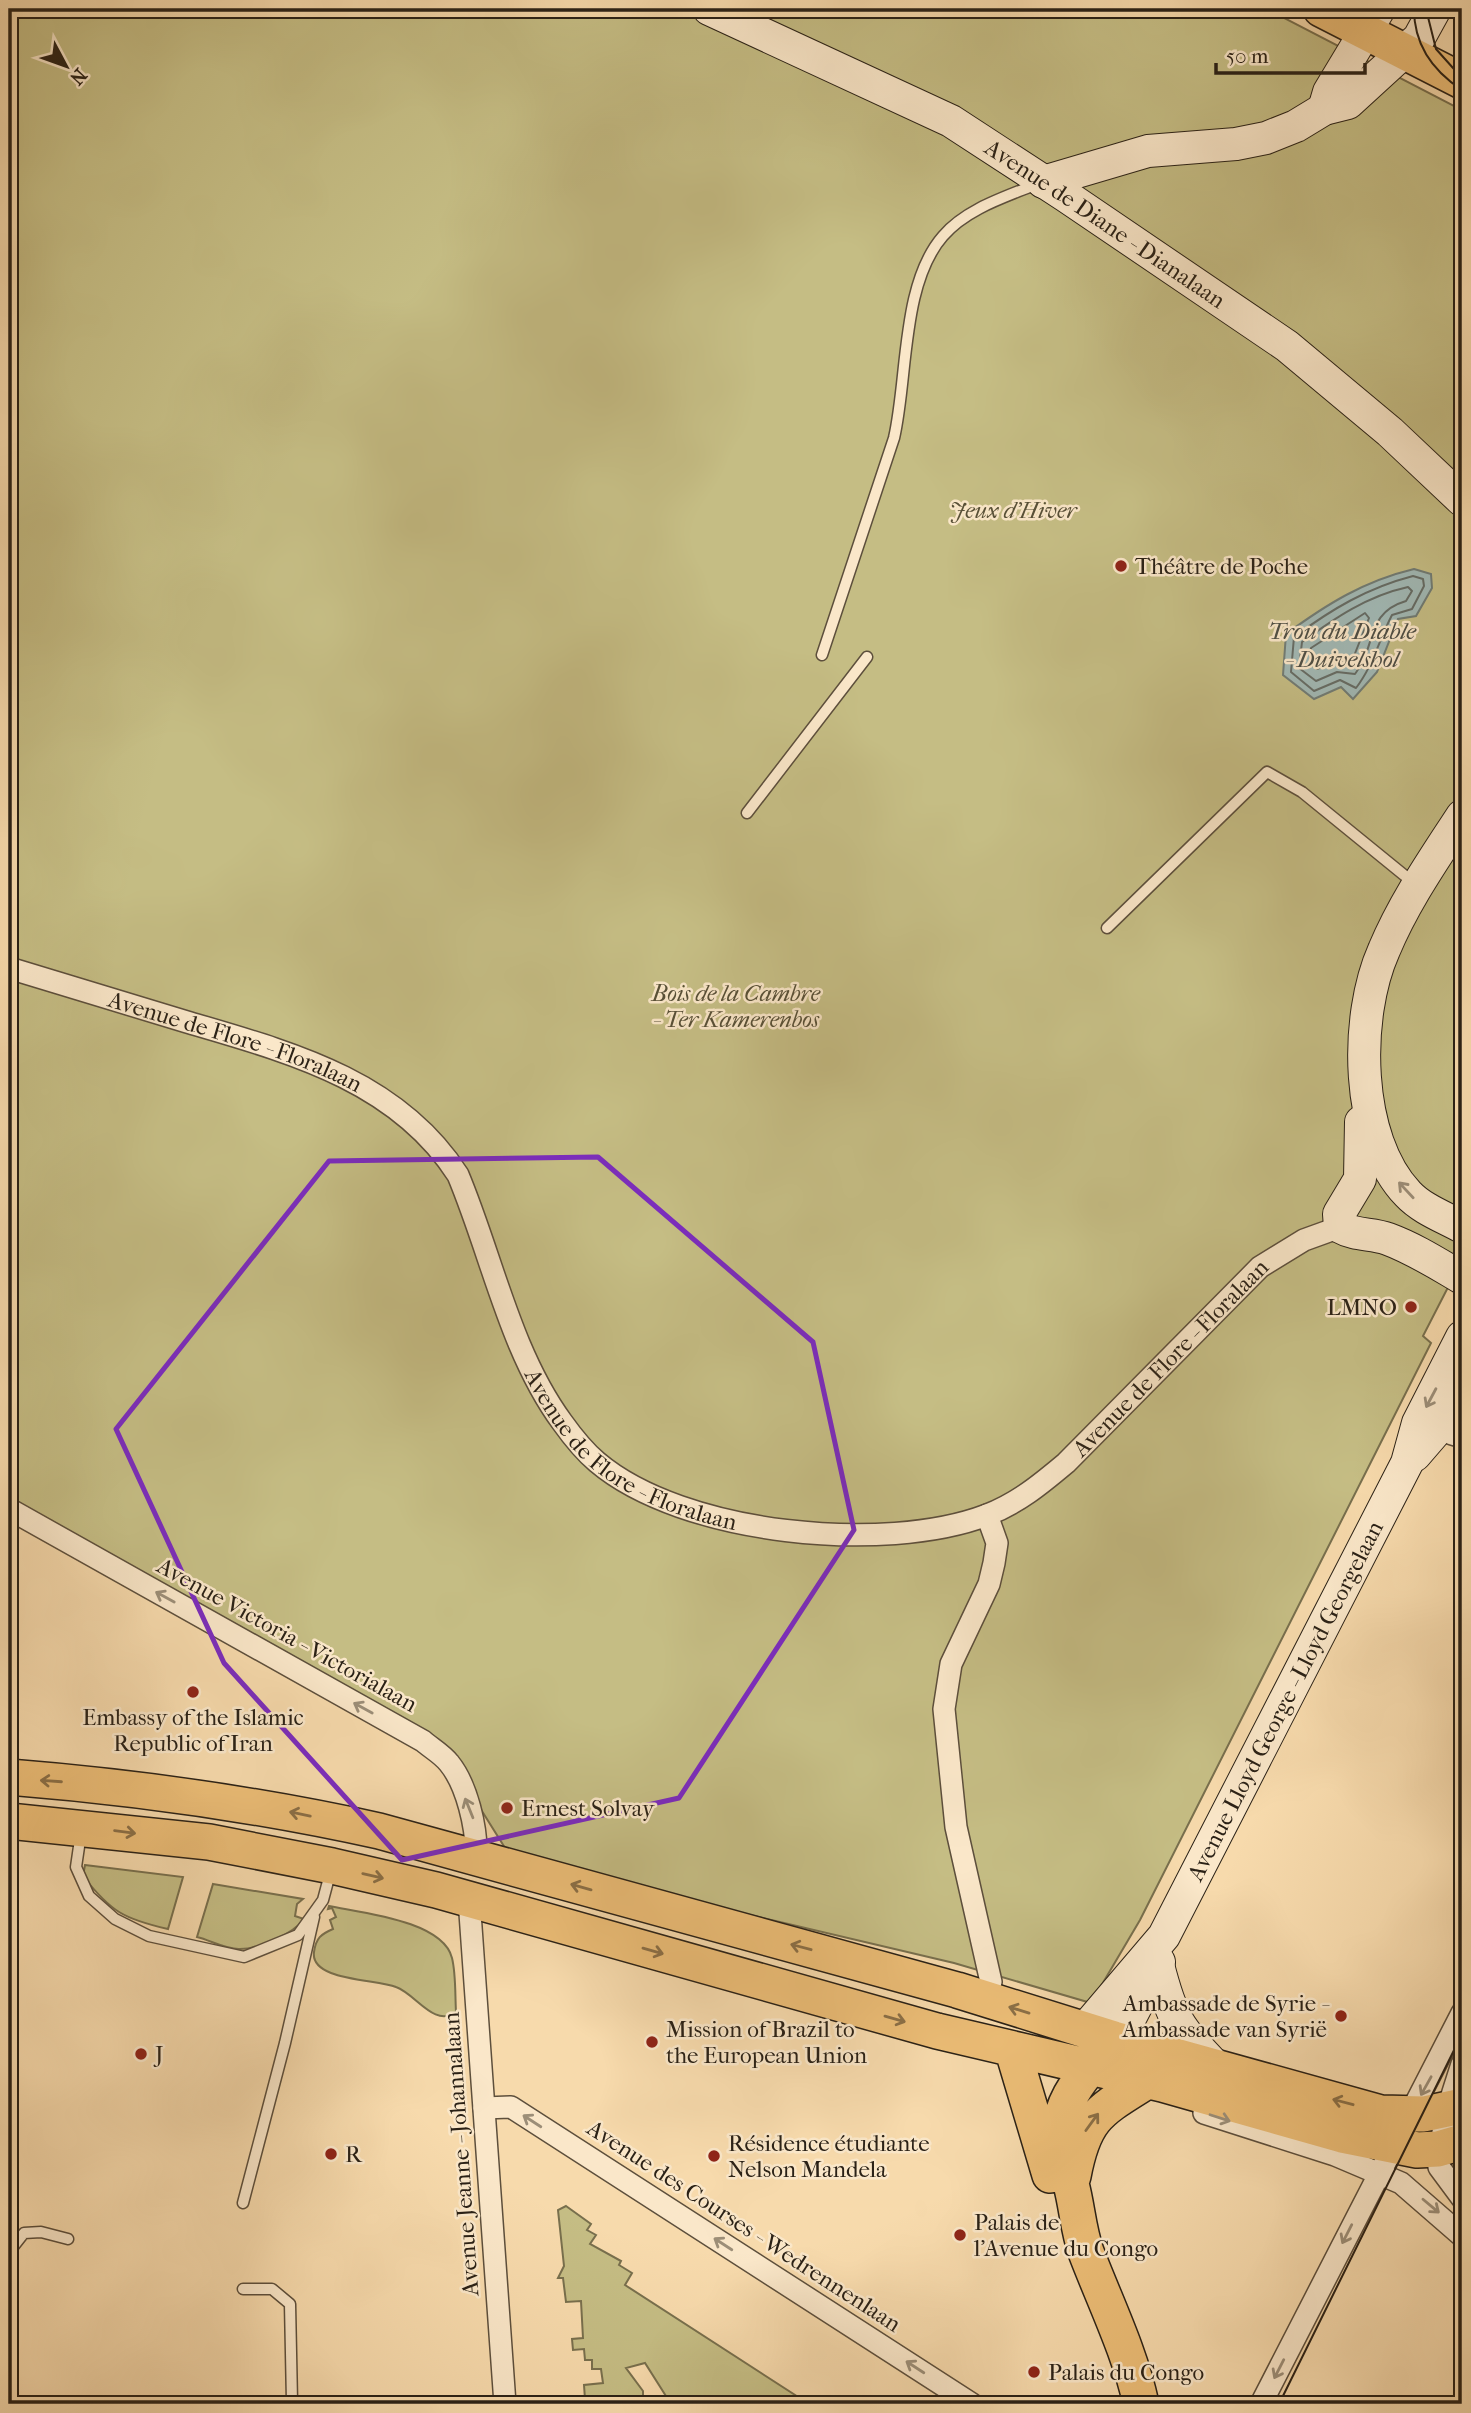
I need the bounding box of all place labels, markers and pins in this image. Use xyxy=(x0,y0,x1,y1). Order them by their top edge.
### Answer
place label: Théâtre de Poche xyxy=(1135,553,1308,580)
marker: Théâtre de Poche xyxy=(1113,558,1129,574)
place label: LMNO xyxy=(1327,1294,1397,1321)
marker: LMNO xyxy=(1403,1299,1419,1315)
marker: Embassy of the Islamic Republic of Iran xyxy=(185,1684,201,1700)
place label: Embassy of the Islamic Republic of Iran xyxy=(82,1704,304,1757)
place label: Ernest Solvay xyxy=(521,1795,655,1822)
marker: Ernest Solvay xyxy=(499,1800,515,1816)
place label: Ambassade de Syrie - Ambassade van Syrië xyxy=(1121,1990,1330,2043)
marker: Ambassade de Syrie - Ambassade van Syrië xyxy=(1333,2008,1349,2024)
place label: Mission of Brazil to the European Union xyxy=(666,2016,868,2069)
marker: Mission of Brazil to the European Union xyxy=(644,2034,660,2050)
place label: J xyxy=(153,2041,164,2068)
marker: J xyxy=(133,2046,149,2062)
place label: Résidence étudiante Nelson Mandela xyxy=(728,2130,930,2183)
place label: R xyxy=(345,2141,363,2168)
marker: R xyxy=(323,2146,339,2162)
marker: Résidence étudiante Nelson Mandela xyxy=(706,2148,722,2164)
place label: Palais de l'Avenue du Congo xyxy=(973,2209,1158,2262)
marker: Palais de l'Avenue du Congo xyxy=(952,2227,968,2243)
place label: Palais du Congo xyxy=(1048,2359,1204,2386)
marker: Palais du Congo xyxy=(1026,2364,1042,2380)

